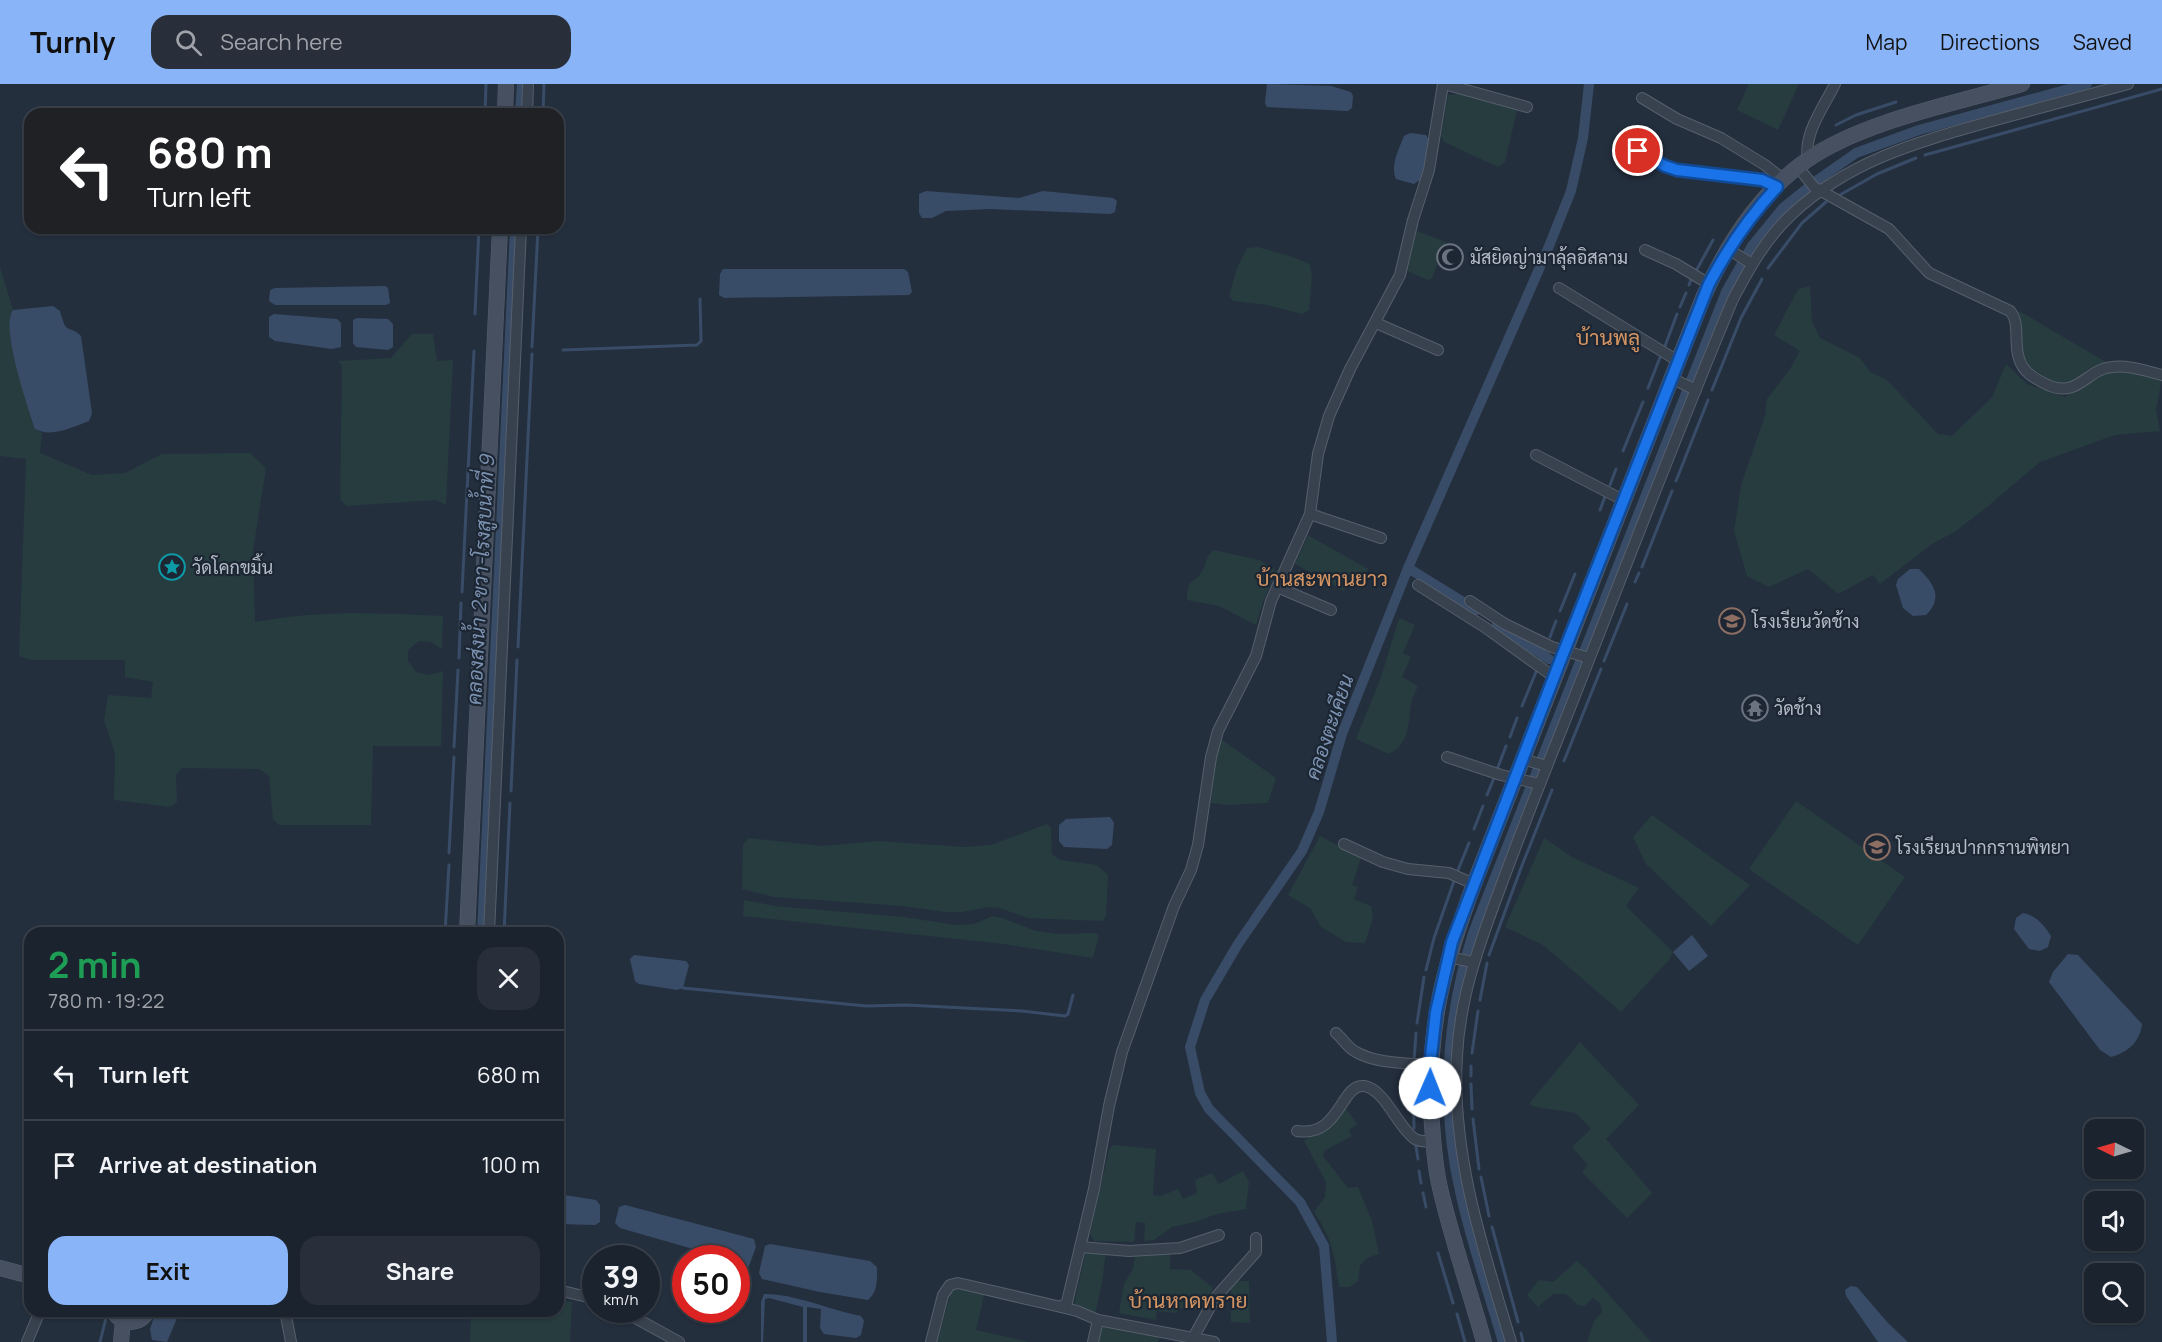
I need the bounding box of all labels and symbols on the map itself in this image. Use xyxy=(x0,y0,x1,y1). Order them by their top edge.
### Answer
pin xyxy=(1612,125,1663,176)
mosque icon: มัสยิดญ่ามาลุ้ลอิสลาม xyxy=(1435,242,1465,272)
place label: มัสยิดญ่ามาลุ้ลอิสลาม xyxy=(1470,245,1628,270)
district label: บ้านพลู xyxy=(1576,323,1640,353)
water label: คลองส่งน้ำ 2 ขวา-โรงสูบน้ำที่ 9 xyxy=(456,453,502,706)
place icon: วัดโคกขมิ้น xyxy=(157,552,187,582)
place label: วัดโคกขมิ้น xyxy=(192,553,273,579)
district label: บ้านสะพานยาว xyxy=(1256,564,1388,592)
school or university icon: โรงเรียนวัดช้าง xyxy=(1717,606,1747,636)
place label: โรงเรียนวัดช้าง xyxy=(1751,609,1859,633)
water label: คลองตะเคียน xyxy=(1298,670,1360,783)
temple icon: วัดช้าง xyxy=(1740,693,1770,723)
place label: วัดช้าง xyxy=(1774,696,1822,720)
school or university icon: โรงเรียนปากกรานพิทยา xyxy=(1862,832,1892,862)
place label: โรงเรียนปากกรานพิทยา xyxy=(1895,835,2070,859)
position arrow xyxy=(1398,1056,1462,1120)
north arrow xyxy=(2084,1119,2144,1179)
speed limit sign: 50 xyxy=(672,1245,750,1323)
district label: บ้านหาดทราย xyxy=(1128,1286,1248,1314)

